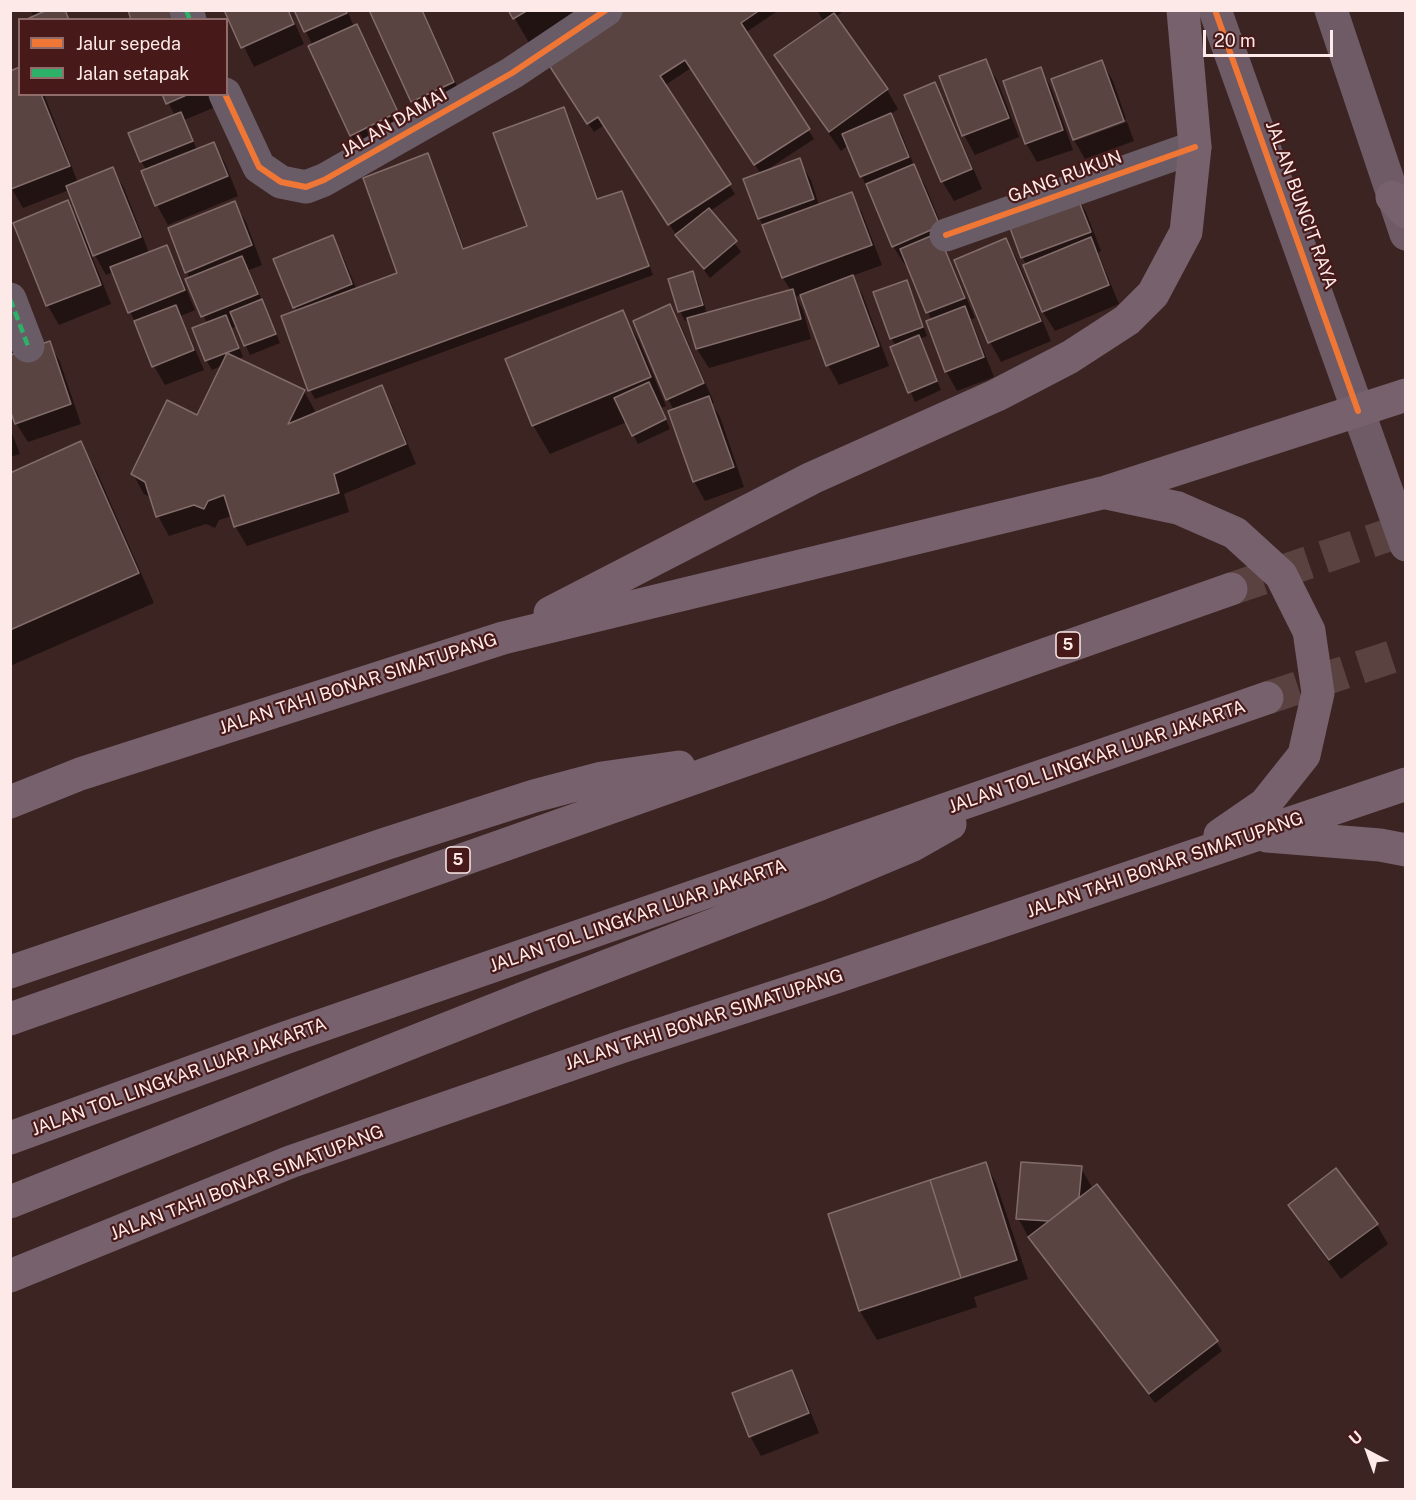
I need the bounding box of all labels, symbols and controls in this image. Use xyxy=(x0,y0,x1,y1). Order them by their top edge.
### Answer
legend xyxy=(18,18,228,96)
scale bar xyxy=(1206,18,1336,56)
text: 20 m xyxy=(1214,30,1256,51)
text: Jalur sepeda xyxy=(76,33,181,54)
text: Jalan setapak xyxy=(76,63,189,84)
street label: JALAN DAMAI xyxy=(337,84,451,162)
street label: JALAN BUNCIT RAYA xyxy=(1261,118,1341,292)
street label: GANG RUKUN xyxy=(1005,146,1125,208)
street label: JALAN TAHI BONAR SIMATUPANG xyxy=(216,629,500,739)
road number: 5 xyxy=(1056,632,1080,658)
street label: JALAN TOL LINGKAR LUAR JAKARTA xyxy=(946,696,1248,818)
street label: JALAN TAHI BONAR SIMATUPANG xyxy=(1024,807,1306,923)
road number: 5 xyxy=(446,847,470,873)
street label: JALAN TOL LINGKAR LUAR JAKARTA xyxy=(487,855,789,977)
street label: JALAN TAHI BONAR SIMATUPANG xyxy=(562,965,846,1075)
street label: JALAN TOL LINGKAR LUAR JAKARTA xyxy=(28,1013,330,1141)
street label: JALAN TAHI BONAR SIMATUPANG xyxy=(107,1121,387,1245)
north arrow xyxy=(1338,1422,1398,1482)
text: U xyxy=(1345,1427,1366,1449)

